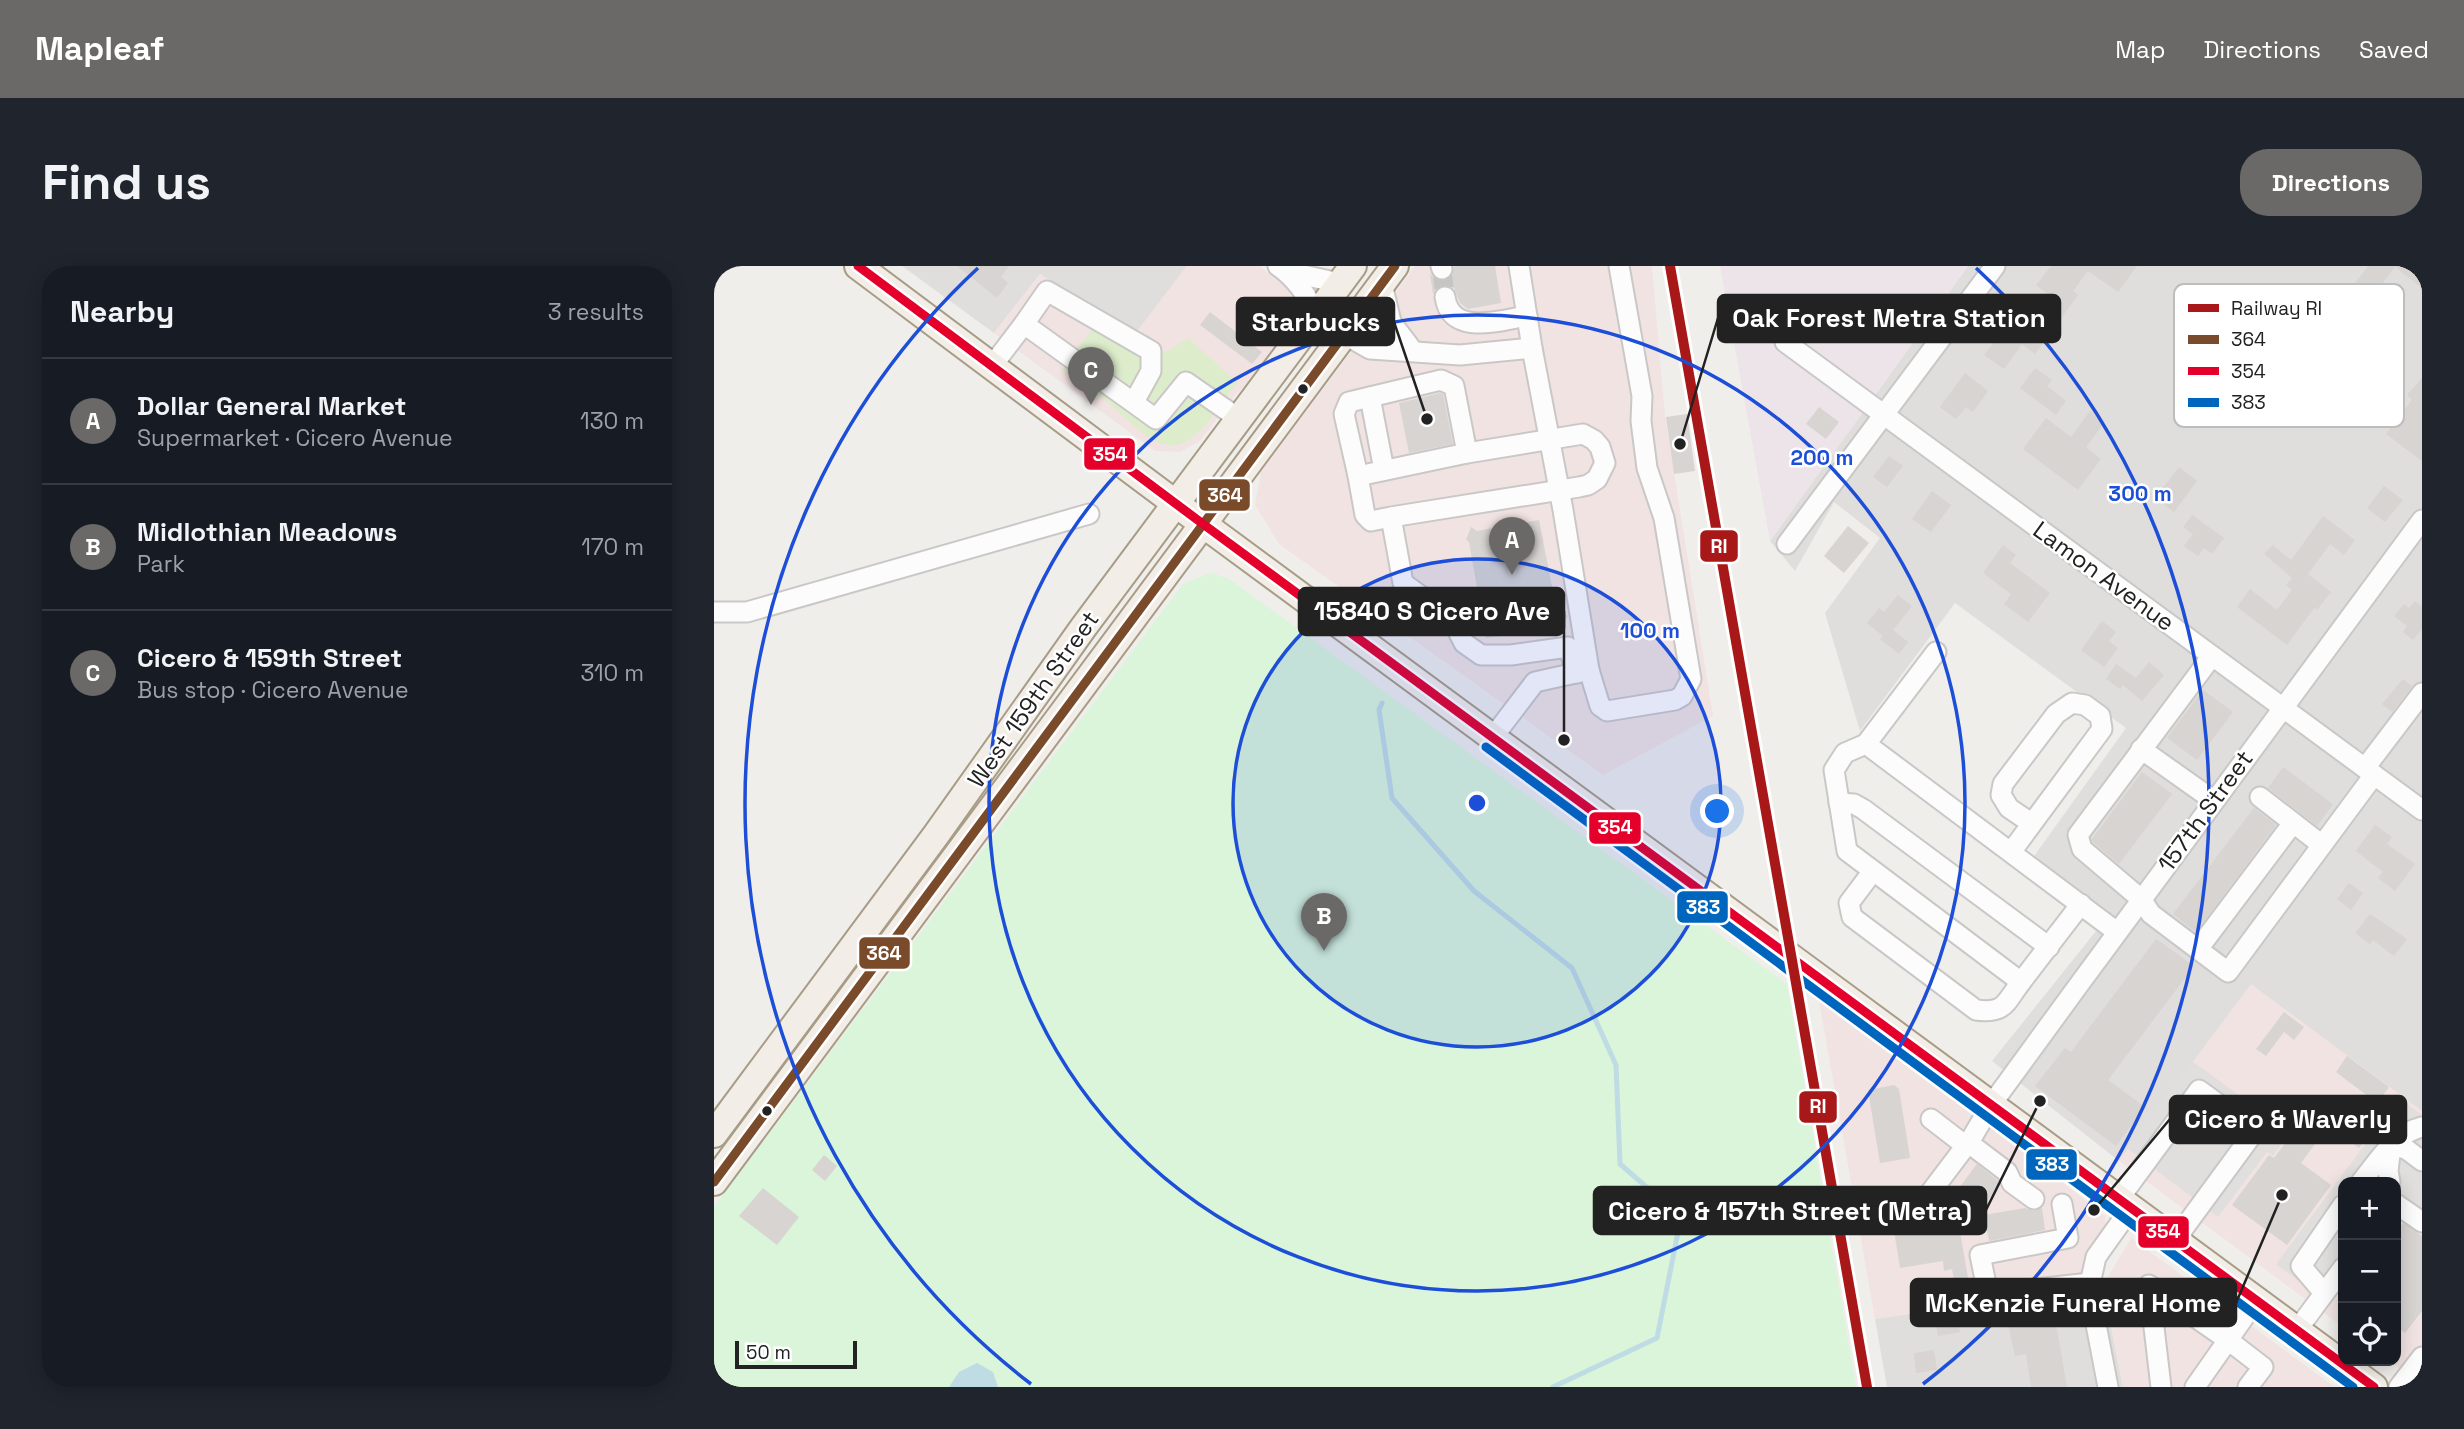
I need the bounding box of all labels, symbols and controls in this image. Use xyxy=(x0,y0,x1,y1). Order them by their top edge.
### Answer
text: Mapleaf xyxy=(35,28,164,70)
text: Map xyxy=(2115,34,2165,65)
text: Directions xyxy=(2203,34,2321,65)
text: Saved xyxy=(2359,34,2429,65)
button: Directions xyxy=(2240,149,2422,216)
text: Find us xyxy=(42,151,211,213)
legend xyxy=(2174,284,2404,427)
text: Nearby xyxy=(70,292,174,331)
callout: Oak Forest Metra Station xyxy=(1718,295,2060,342)
text: Railway RI xyxy=(2231,296,2322,321)
text: 3 results xyxy=(548,297,644,327)
callout: Starbucks xyxy=(1237,298,1394,345)
text: Oak Forest Metra Station xyxy=(1732,301,2046,335)
text: Starbucks xyxy=(1252,305,1380,339)
text: 364 xyxy=(2231,327,2266,352)
pin: C xyxy=(1068,347,1114,405)
text: 354 xyxy=(2231,359,2266,384)
unlabelled marker xyxy=(1296,382,1310,396)
text: Dollar General Market xyxy=(137,389,406,423)
text: 383 xyxy=(2231,390,2266,415)
text: A xyxy=(86,406,100,436)
text: 130 m xyxy=(580,406,644,436)
text: Supermarket · Cicero Avenue xyxy=(137,423,453,453)
line badge: 354 xyxy=(1083,437,1136,471)
text: 354 xyxy=(1092,442,1128,467)
text: 200 m xyxy=(1791,444,1853,471)
line badge: 364 xyxy=(1198,478,1251,512)
text: 300 m xyxy=(2108,480,2172,507)
text: 364 xyxy=(1207,483,1243,508)
street label: Lamon Avenue xyxy=(2027,514,2181,638)
text: Midlothian Meadows xyxy=(137,515,397,549)
pin: A xyxy=(1489,517,1535,575)
line badge: RI xyxy=(1699,529,1739,563)
text: B xyxy=(85,532,101,562)
text: 170 m xyxy=(581,532,644,562)
text: RI xyxy=(1710,534,1728,559)
text: Park xyxy=(137,549,185,579)
callout: 15840 S Cicero Ave xyxy=(1299,588,1564,635)
text: 15840 S Cicero Ave xyxy=(1314,594,1550,628)
street label: West 159th Street xyxy=(960,605,1106,793)
text: 100 m xyxy=(1620,617,1680,644)
text: Cicero & 159th Street xyxy=(137,641,402,675)
text: C xyxy=(86,658,100,688)
text: 310 m xyxy=(580,658,644,688)
text: Bus stop · Cicero Avenue xyxy=(137,675,409,705)
street label: 157th Street xyxy=(2150,744,2260,878)
centre of rings xyxy=(1465,791,1489,815)
your location xyxy=(1700,794,1734,828)
line badge: 354 xyxy=(1588,811,1642,845)
text: 354 xyxy=(1597,815,1633,840)
line badge: 383 xyxy=(1676,890,1729,924)
pin: B xyxy=(1301,893,1347,951)
text: 383 xyxy=(1686,895,1720,920)
line badge: 364 xyxy=(858,936,911,970)
text: 364 xyxy=(866,941,902,966)
line badge: RI xyxy=(1798,1090,1838,1124)
text: RI xyxy=(1809,1094,1827,1119)
callout: Cicero & Waverly xyxy=(2170,1096,2406,1143)
text: Cicero & Waverly xyxy=(2184,1102,2392,1136)
unlabelled marker xyxy=(760,1104,774,1118)
line badge: 383 xyxy=(2025,1148,2078,1181)
text: 383 xyxy=(2035,1152,2069,1177)
map controls xyxy=(2338,1177,2401,1366)
button: + xyxy=(2338,1177,2401,1240)
callout: Cicero & 157th Street (Metra) xyxy=(1594,1187,1986,1234)
text: Cicero & 157th Street (Metra) xyxy=(1608,1194,1972,1228)
line badge: 354 xyxy=(2137,1215,2190,1249)
text: 354 xyxy=(2145,1219,2181,1244)
button: − xyxy=(2338,1240,2401,1303)
callout: McKenzie Funeral Home xyxy=(1911,1279,2236,1326)
text: McKenzie Funeral Home xyxy=(1925,1286,2221,1320)
button: locate xyxy=(2338,1303,2401,1366)
scale bar xyxy=(735,1338,858,1370)
text: 50 m xyxy=(746,1340,791,1365)

